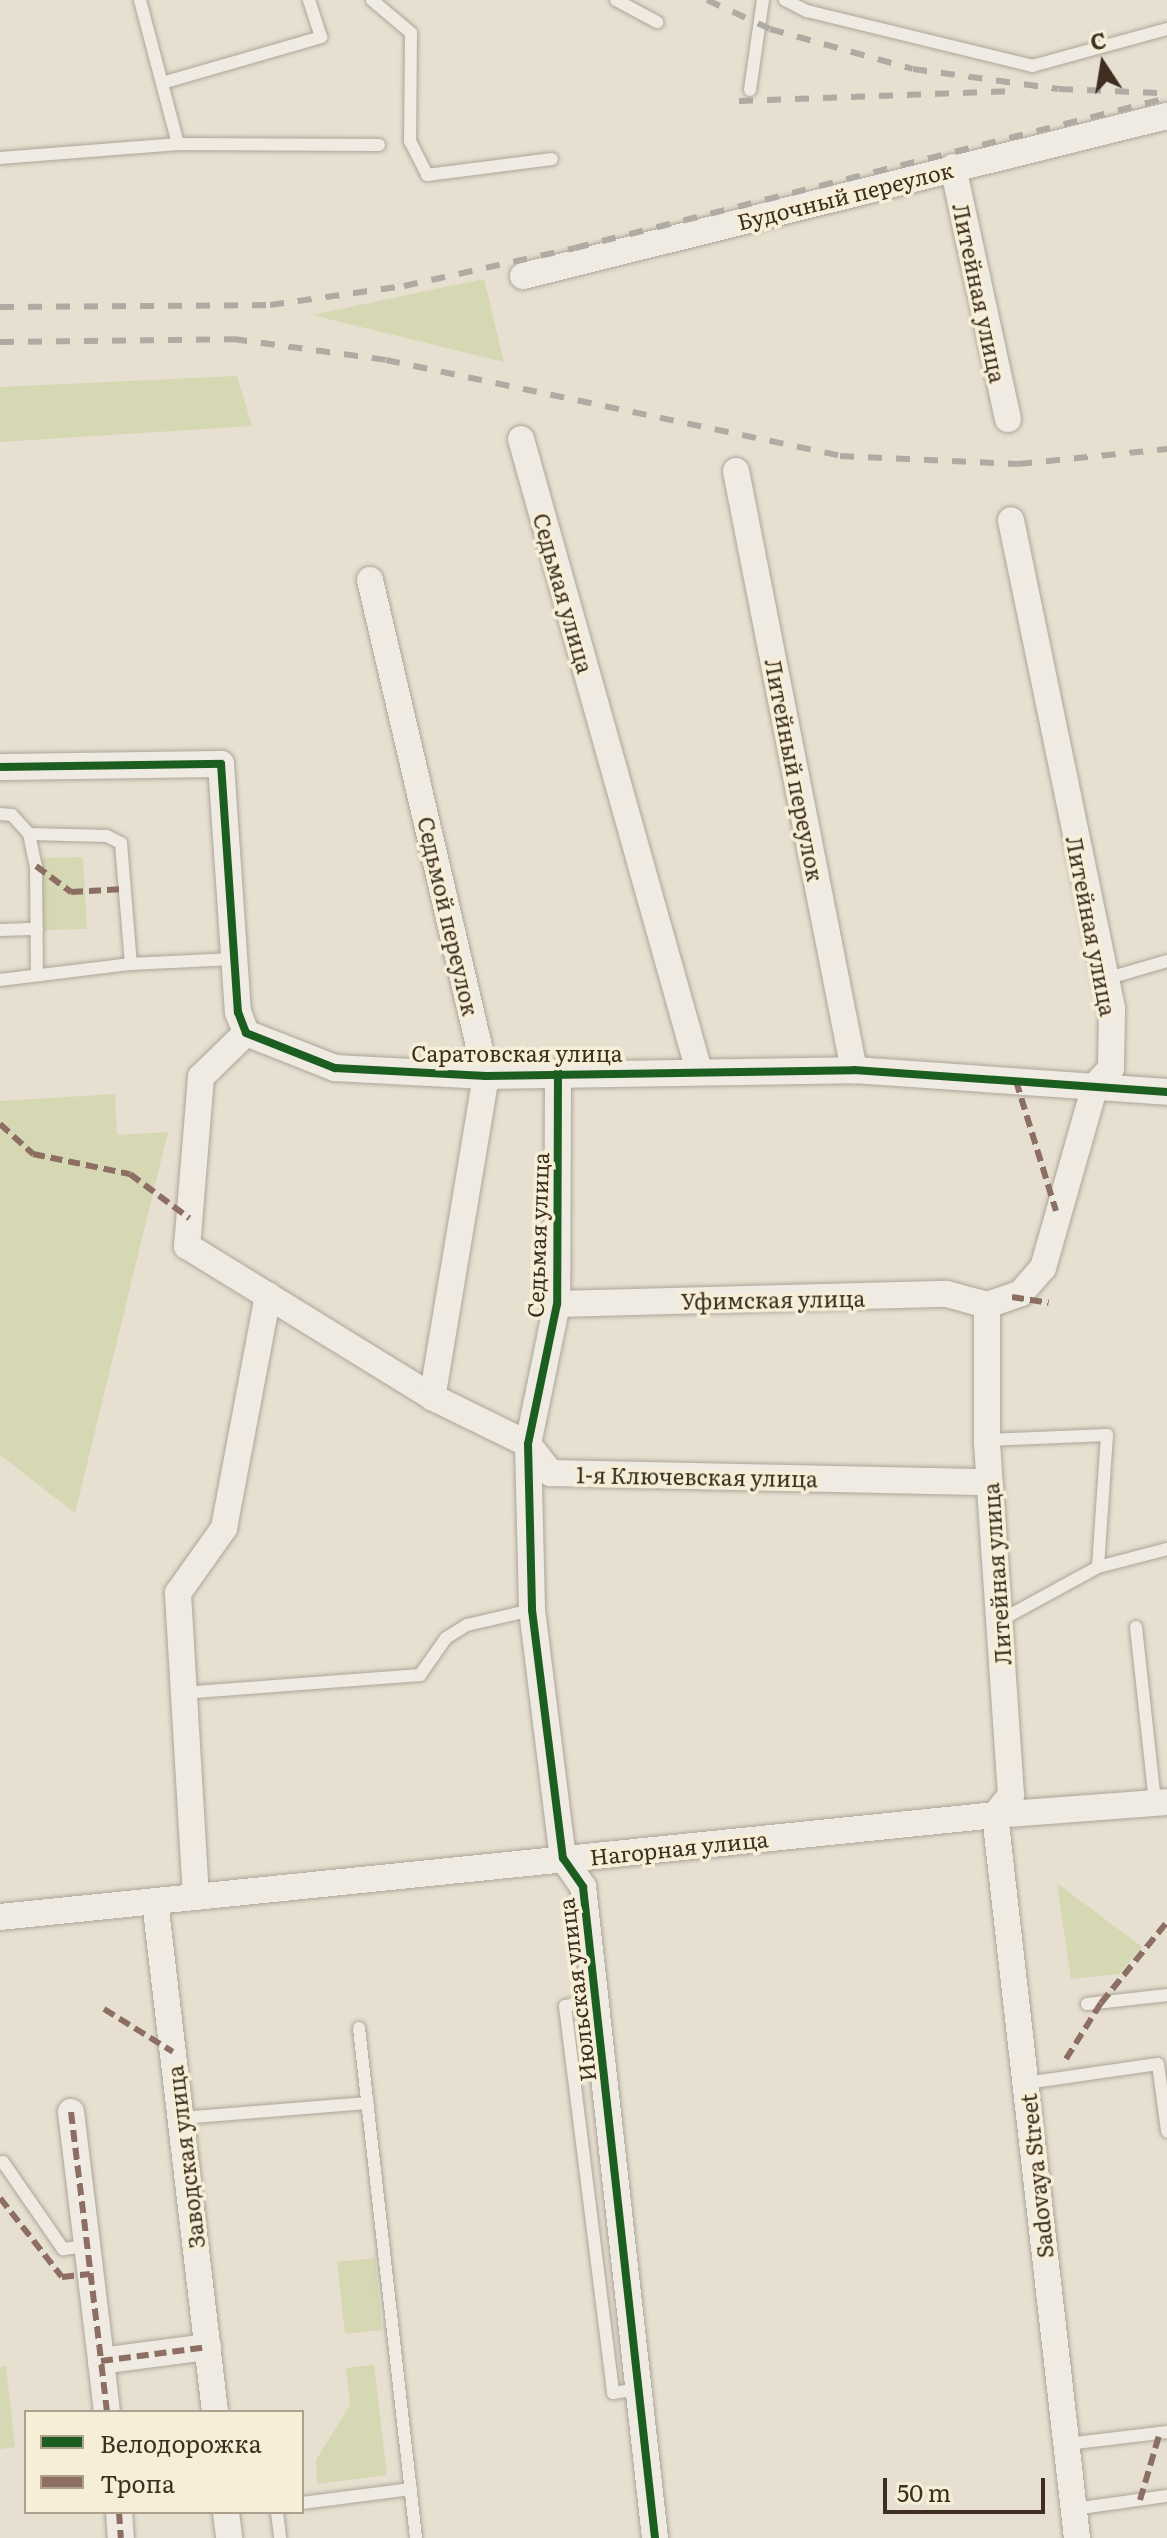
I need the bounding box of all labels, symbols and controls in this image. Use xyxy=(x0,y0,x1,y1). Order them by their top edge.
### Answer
text: С xyxy=(1087,22,1109,58)
north arrow xyxy=(1063,24,1143,104)
street label: Будочный переулок xyxy=(734,155,956,235)
street label: Литейная улица xyxy=(948,201,1012,385)
street label: Седьмая улица xyxy=(529,510,599,676)
street label: Литейный переулок xyxy=(760,656,830,884)
street label: Седьмой переулок xyxy=(413,814,485,1018)
street label: Литейная улица xyxy=(1062,834,1122,1018)
street label: Саратовская улица xyxy=(411,1040,623,1066)
street label: Седьмая улица xyxy=(521,1152,553,1318)
street label: Уфимская улица xyxy=(681,1284,865,1314)
street label: 1-я Ключевская улица xyxy=(576,1461,818,1491)
street label: Литейная улица xyxy=(976,1482,1016,1666)
street label: Нагорная улица xyxy=(588,1824,770,1870)
street label: Июльская улица xyxy=(552,1897,600,2083)
street label: Заводская улица xyxy=(161,2064,209,2250)
street label: Sadovaya Street xyxy=(1014,2092,1058,2260)
legend xyxy=(24,2410,304,2514)
text: Велодорожка xyxy=(100,2425,262,2460)
scale bar xyxy=(887,2462,1049,2512)
text: Тропа xyxy=(100,2465,175,2500)
text: 50 m xyxy=(897,2474,951,2509)

